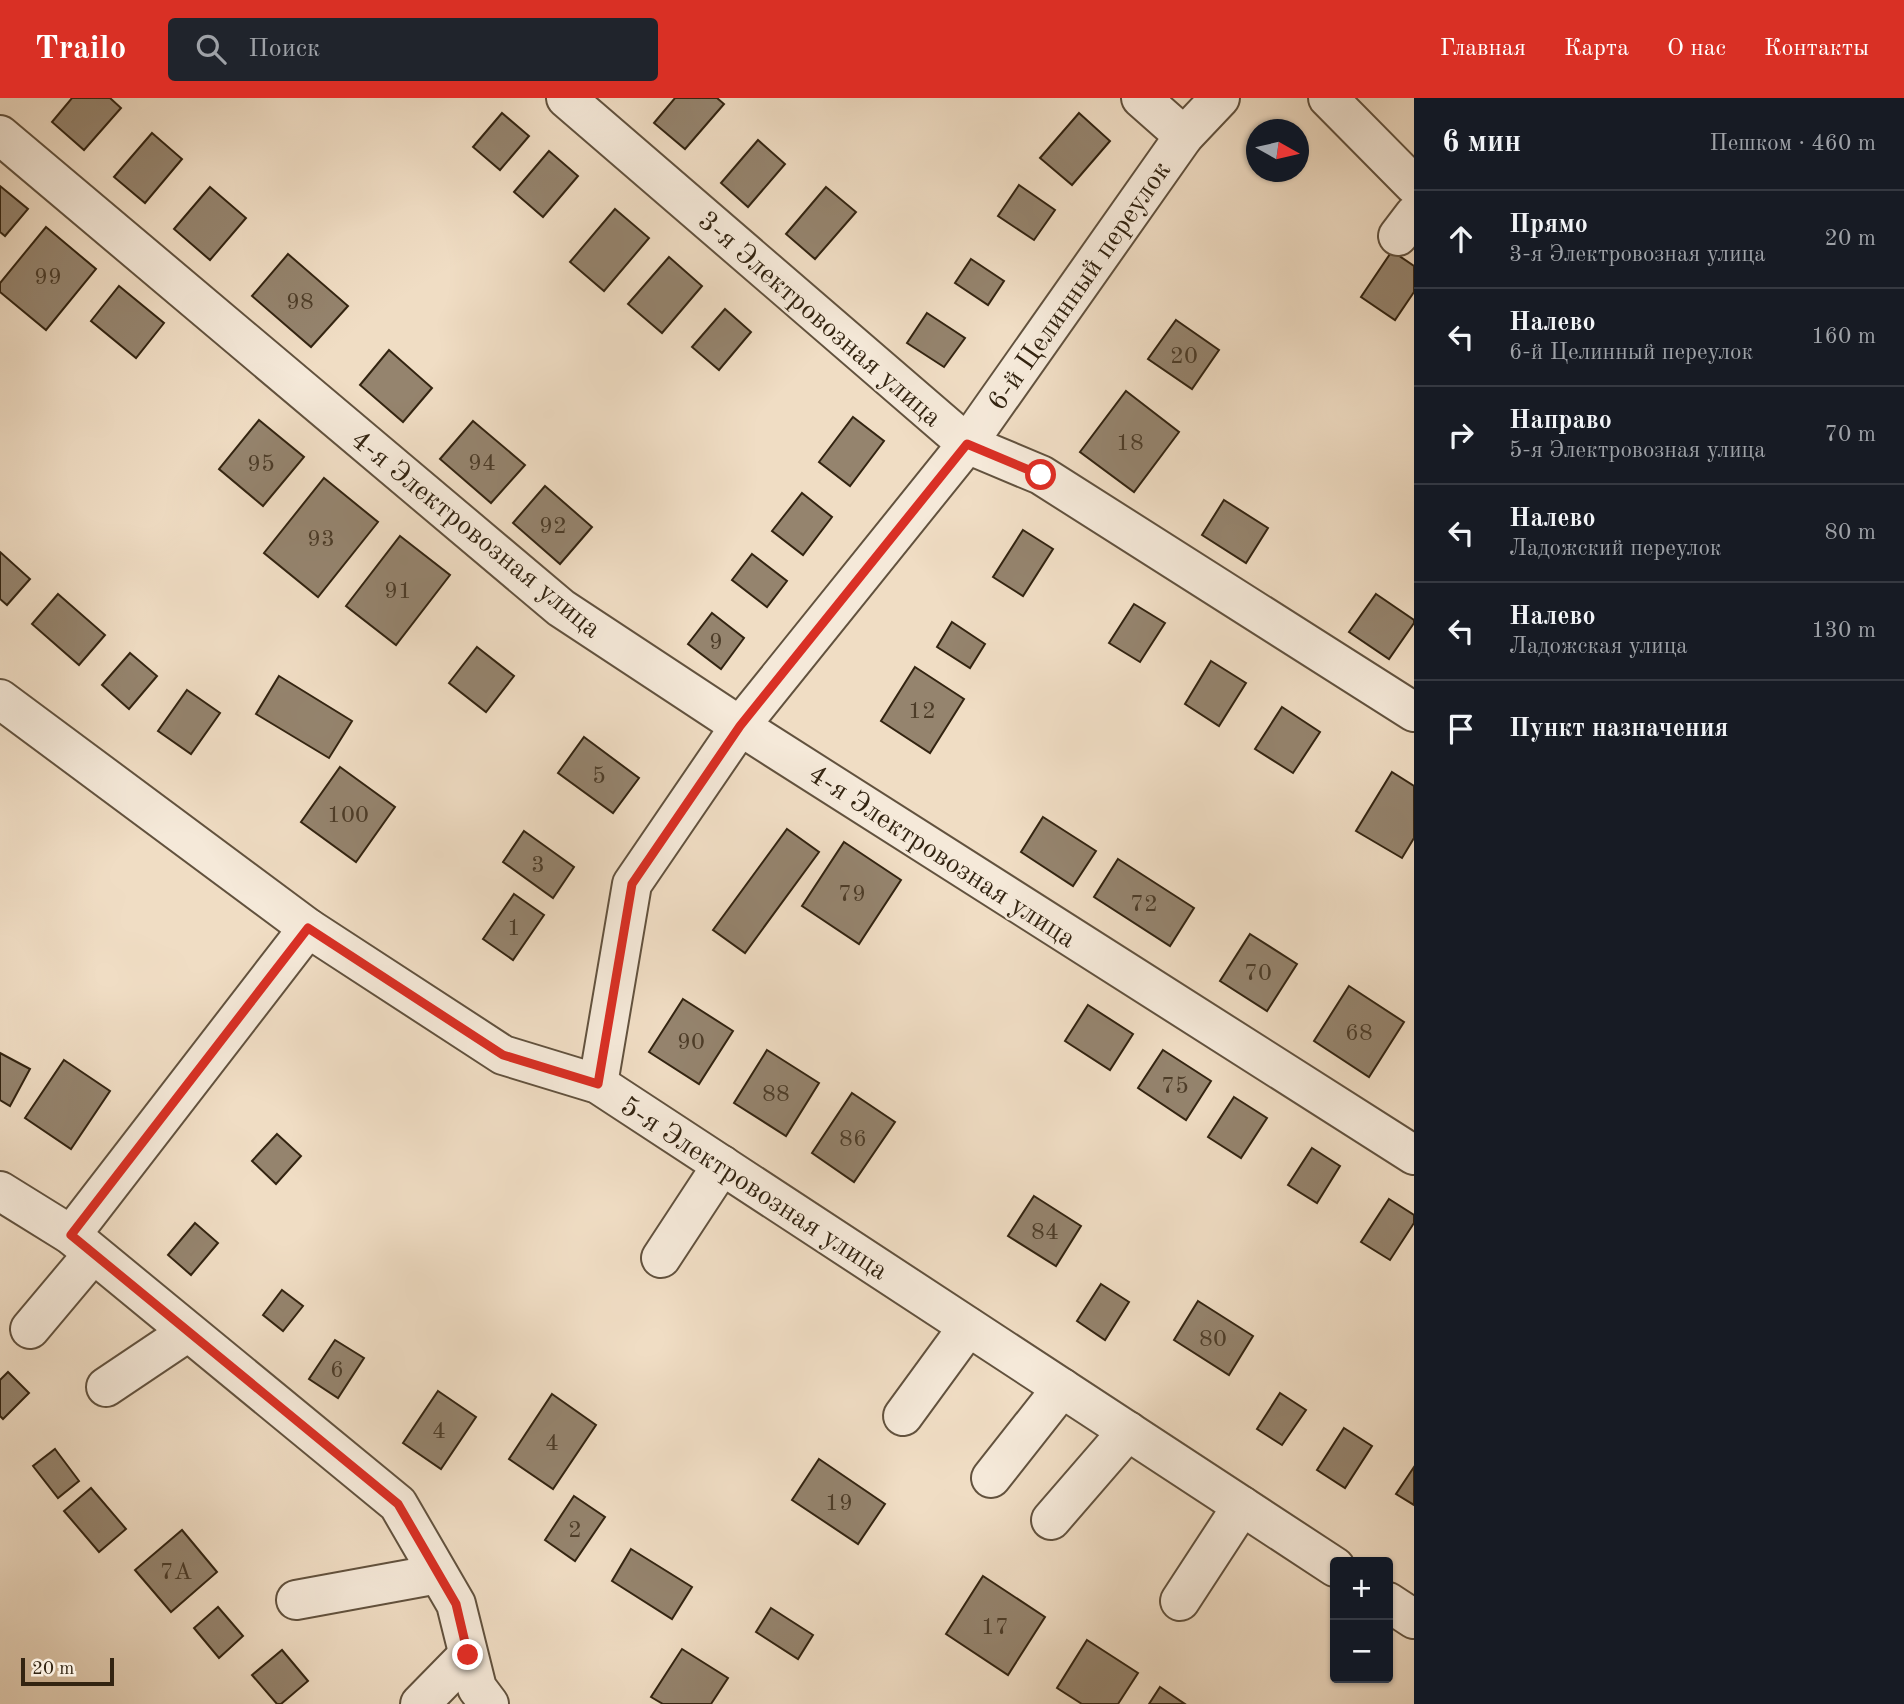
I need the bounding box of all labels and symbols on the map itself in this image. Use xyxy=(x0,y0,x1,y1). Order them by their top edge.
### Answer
north arrow xyxy=(1246,119,1309,182)
street label: 6-й Целинный переулок xyxy=(984,157,1177,416)
street label: 3-я Электровозная улица xyxy=(692,207,946,433)
house number: 99 xyxy=(34,266,62,290)
house number: 98 xyxy=(286,291,314,315)
house number: 20 xyxy=(1170,345,1198,369)
street label: 4-я Электровозная улица xyxy=(345,426,605,645)
house number: 18 xyxy=(1116,432,1144,456)
house number: 94 xyxy=(468,452,496,476)
house number: 95 xyxy=(247,453,275,477)
route start xyxy=(1025,459,1056,490)
house number: 92 xyxy=(539,515,567,539)
house number: 93 xyxy=(307,528,335,552)
house number: 91 xyxy=(384,580,412,604)
house number: 9 xyxy=(709,631,723,655)
house number: 12 xyxy=(908,700,936,724)
street label: 4-я Электровозная улица xyxy=(803,761,1080,954)
house number: 5 xyxy=(592,765,606,789)
house number: 100 xyxy=(327,804,369,828)
house number: 3 xyxy=(531,854,545,878)
house number: 79 xyxy=(838,883,866,907)
house number: 72 xyxy=(1130,893,1158,917)
house number: 1 xyxy=(507,917,521,941)
house number: 70 xyxy=(1244,962,1272,986)
house number: 68 xyxy=(1345,1022,1373,1046)
house number: 90 xyxy=(677,1031,705,1055)
house number: 75 xyxy=(1161,1075,1189,1099)
house number: 88 xyxy=(762,1083,790,1107)
street label: 5-я Электровозная улица xyxy=(615,1093,892,1286)
house number: 86 xyxy=(839,1128,867,1152)
house number: 84 xyxy=(1031,1221,1059,1245)
house number: 80 xyxy=(1199,1328,1227,1352)
house number: 6 xyxy=(330,1359,344,1383)
house number: 4 xyxy=(432,1420,446,1444)
house number: 4 xyxy=(545,1432,559,1456)
house number: 19 xyxy=(825,1492,853,1516)
house number: 2 xyxy=(568,1519,582,1543)
house number: 7А xyxy=(160,1561,192,1585)
house number: 17 xyxy=(981,1616,1009,1640)
route end xyxy=(452,1639,483,1670)
scale bar xyxy=(21,1655,114,1687)

